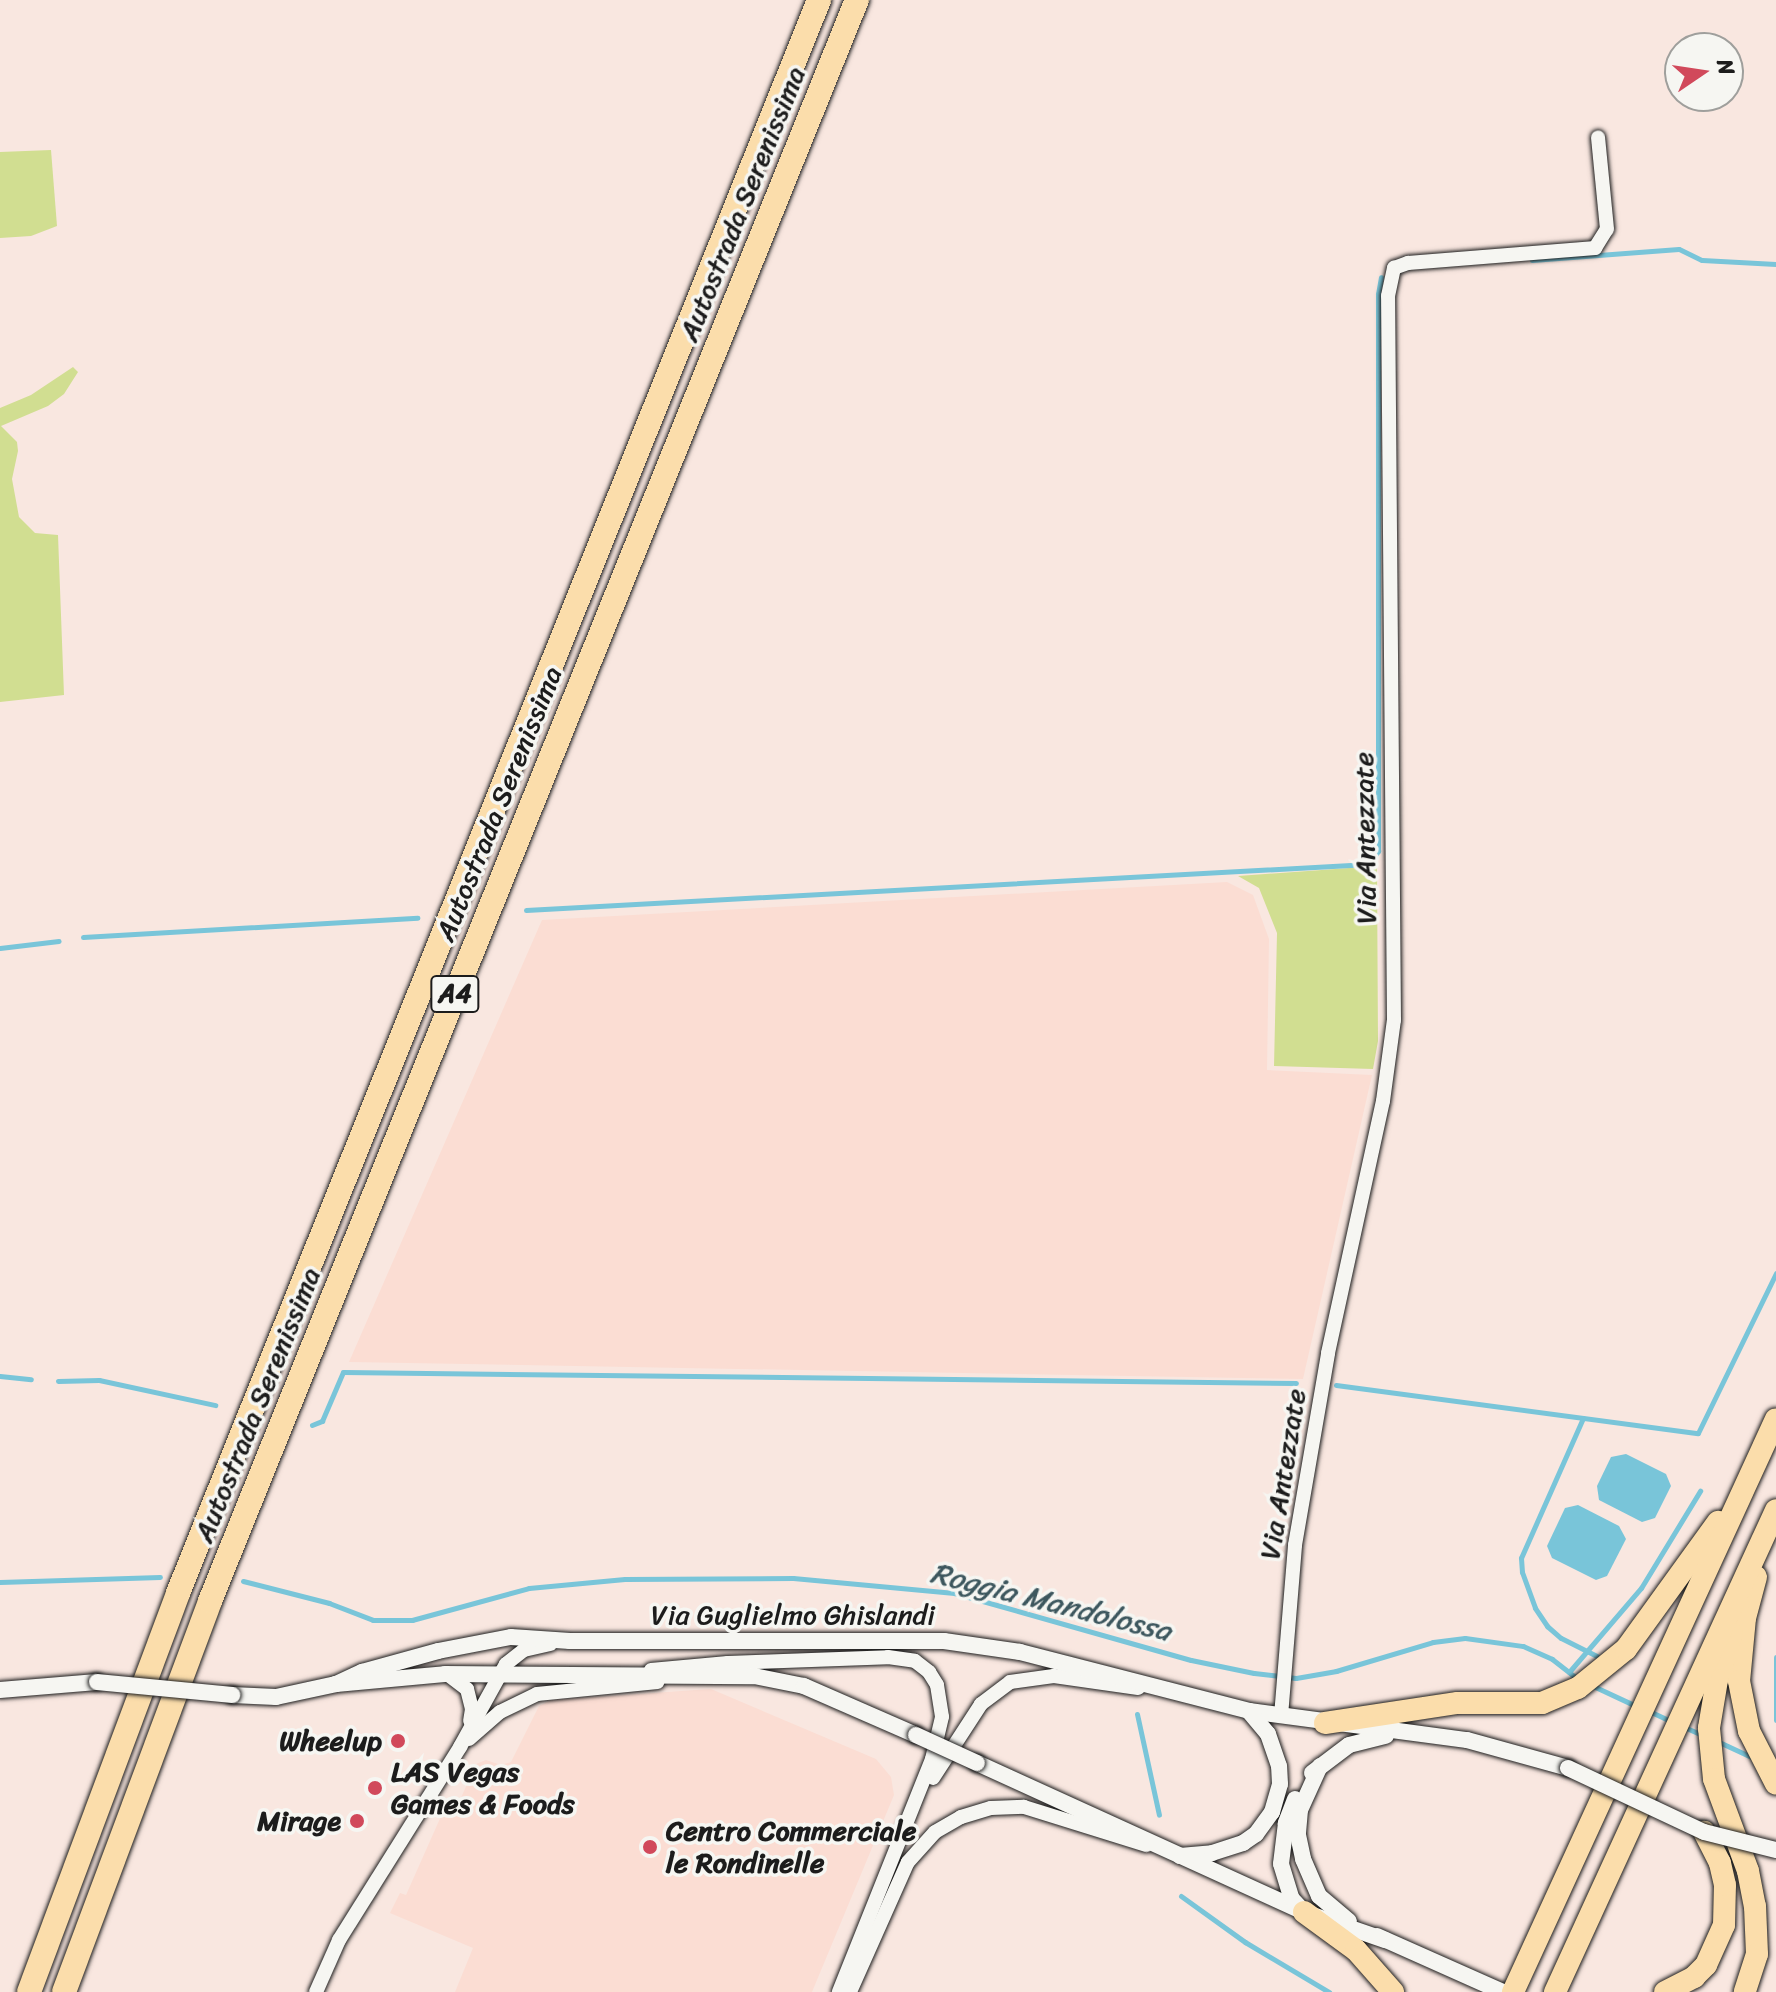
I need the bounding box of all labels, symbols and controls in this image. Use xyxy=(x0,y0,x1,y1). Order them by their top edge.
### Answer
north arrow xyxy=(1664,32,1744,112)
text: N xyxy=(1705,55,1747,79)
street label: Autostrada Serenissima xyxy=(671,61,813,347)
street label: Autostrada Serenissima xyxy=(428,661,570,947)
street label: Via Antezzate xyxy=(1347,752,1383,924)
road number: A4 xyxy=(429,972,481,1016)
street label: Autostrada Serenissima xyxy=(186,1262,328,1548)
street label: Via Antezzate xyxy=(1253,1386,1313,1562)
water label: Roggia Mandolossa xyxy=(926,1555,1176,1649)
street label: Via Guglielmo Ghislandi xyxy=(651,1598,935,1632)
place label: Wheelup xyxy=(279,1724,382,1758)
marker: Wheelup xyxy=(389,1732,407,1750)
place label: LAS Vegas Games & Foods xyxy=(391,1755,575,1821)
marker: LAS Vegas Games & Foods xyxy=(366,1779,384,1797)
place label: Mirage xyxy=(257,1804,341,1838)
marker: Mirage xyxy=(348,1812,366,1830)
place label: Centro Commerciale le Rondinelle xyxy=(666,1814,917,1880)
marker: Centro Commerciale le Rondinelle xyxy=(641,1838,659,1856)

